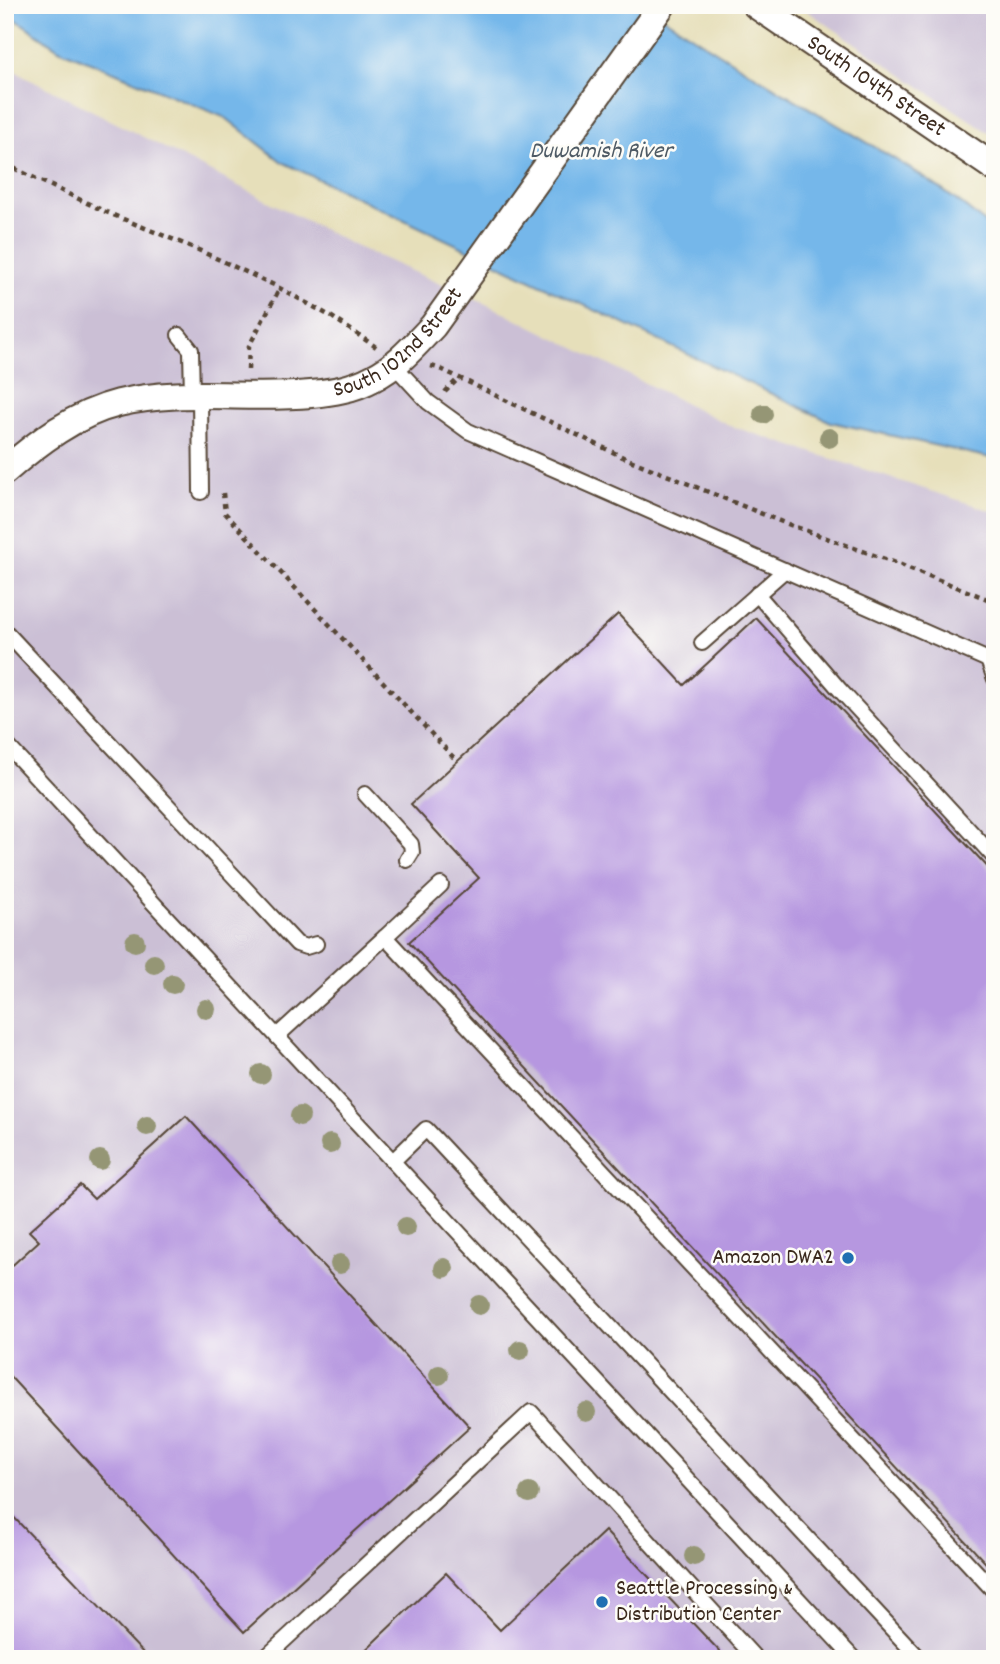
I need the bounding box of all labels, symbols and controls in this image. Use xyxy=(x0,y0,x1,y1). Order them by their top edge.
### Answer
street label: South 104th Street xyxy=(800,27,952,146)
water label: Duwamish River xyxy=(530,135,675,169)
street label: South 102nd Street xyxy=(330,281,472,407)
place label: Amazon DWA2 xyxy=(712,1242,834,1275)
marker: Amazon DWA2 xyxy=(840,1250,856,1266)
place label: Seattle Processing & Distribution Center xyxy=(616,1573,793,1632)
marker: Seattle Processing & Distribution Center xyxy=(594,1594,610,1610)

